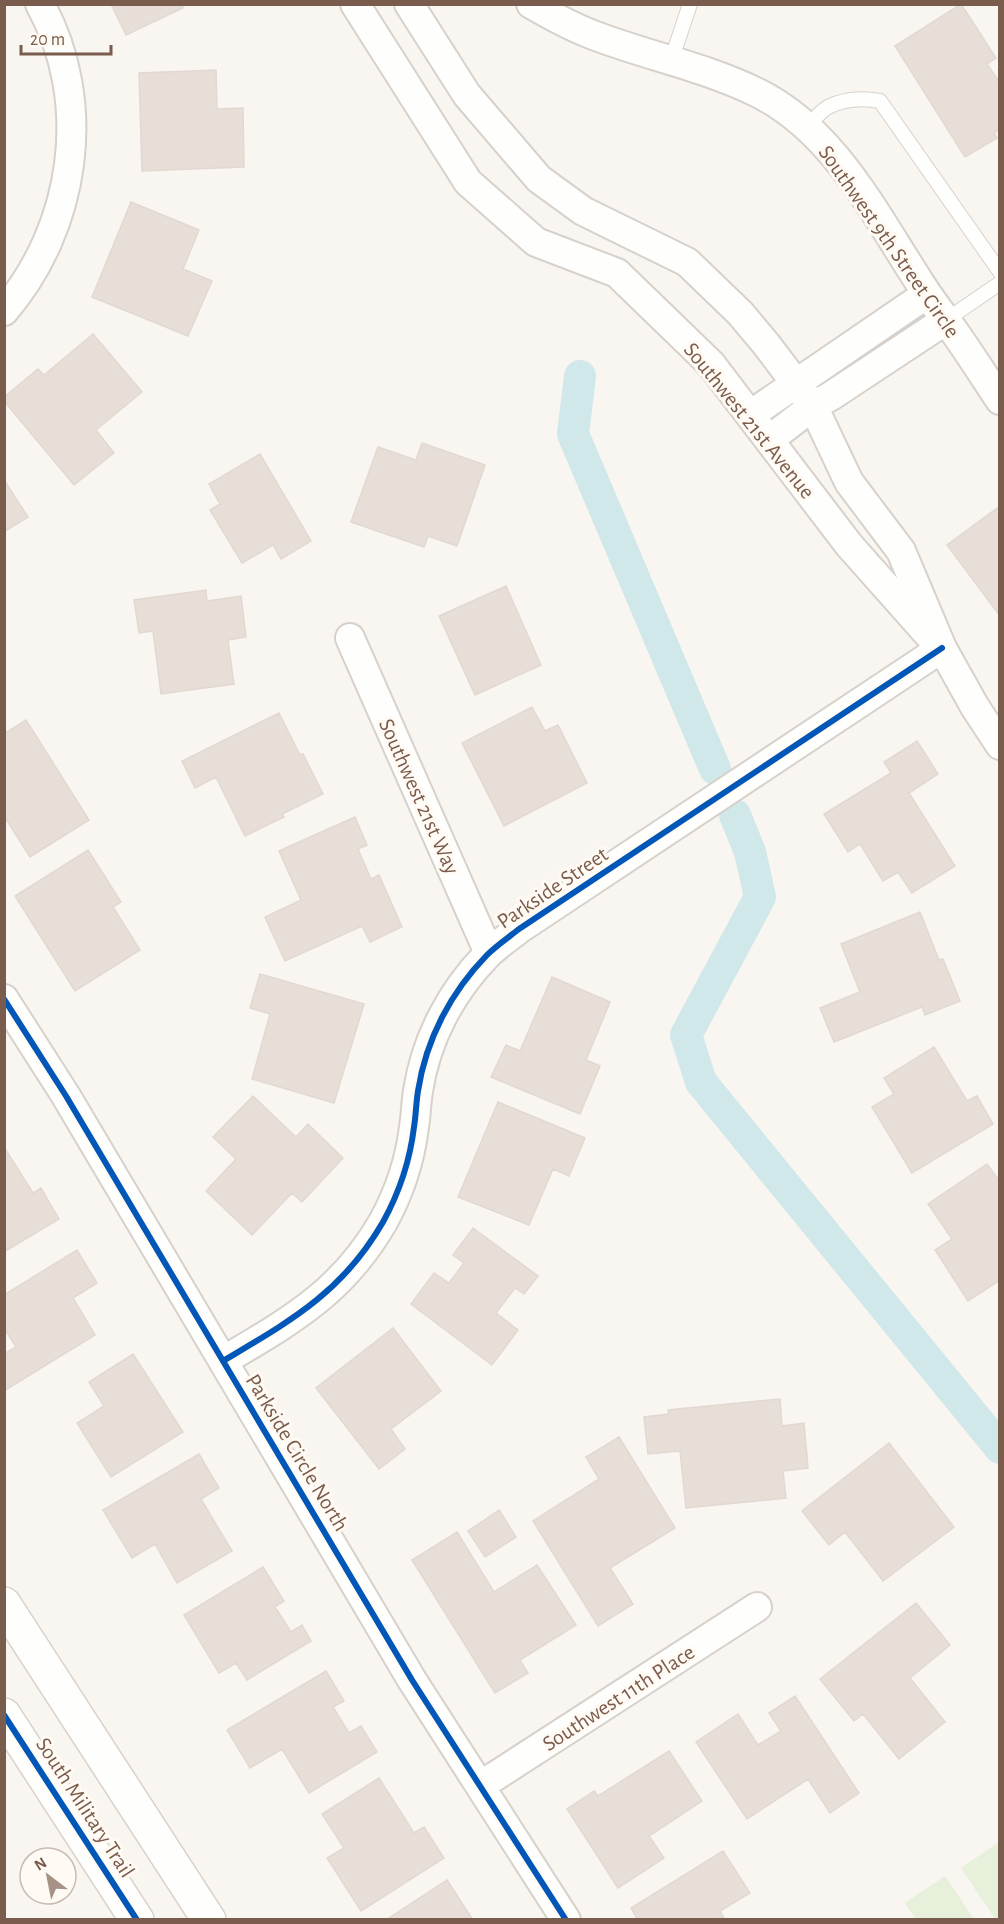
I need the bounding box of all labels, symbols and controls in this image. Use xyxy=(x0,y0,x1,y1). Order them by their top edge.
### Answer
scale bar xyxy=(21,18,111,56)
text: 20 m xyxy=(30,31,65,49)
street label: Southwest 9th Street Circle xyxy=(814,141,964,342)
street label: Southwest 21st Avenue xyxy=(680,338,819,503)
street label: Southwest 21st Way xyxy=(375,715,463,878)
street label: Parkside Street xyxy=(493,843,612,933)
street label: Parkside Circle North xyxy=(242,1370,353,1535)
street label: Southwest 11th Place xyxy=(539,1641,698,1755)
street label: South Military Trail xyxy=(32,1734,139,1881)
north arrow xyxy=(18,1846,78,1906)
text: N xyxy=(32,1854,50,1874)

